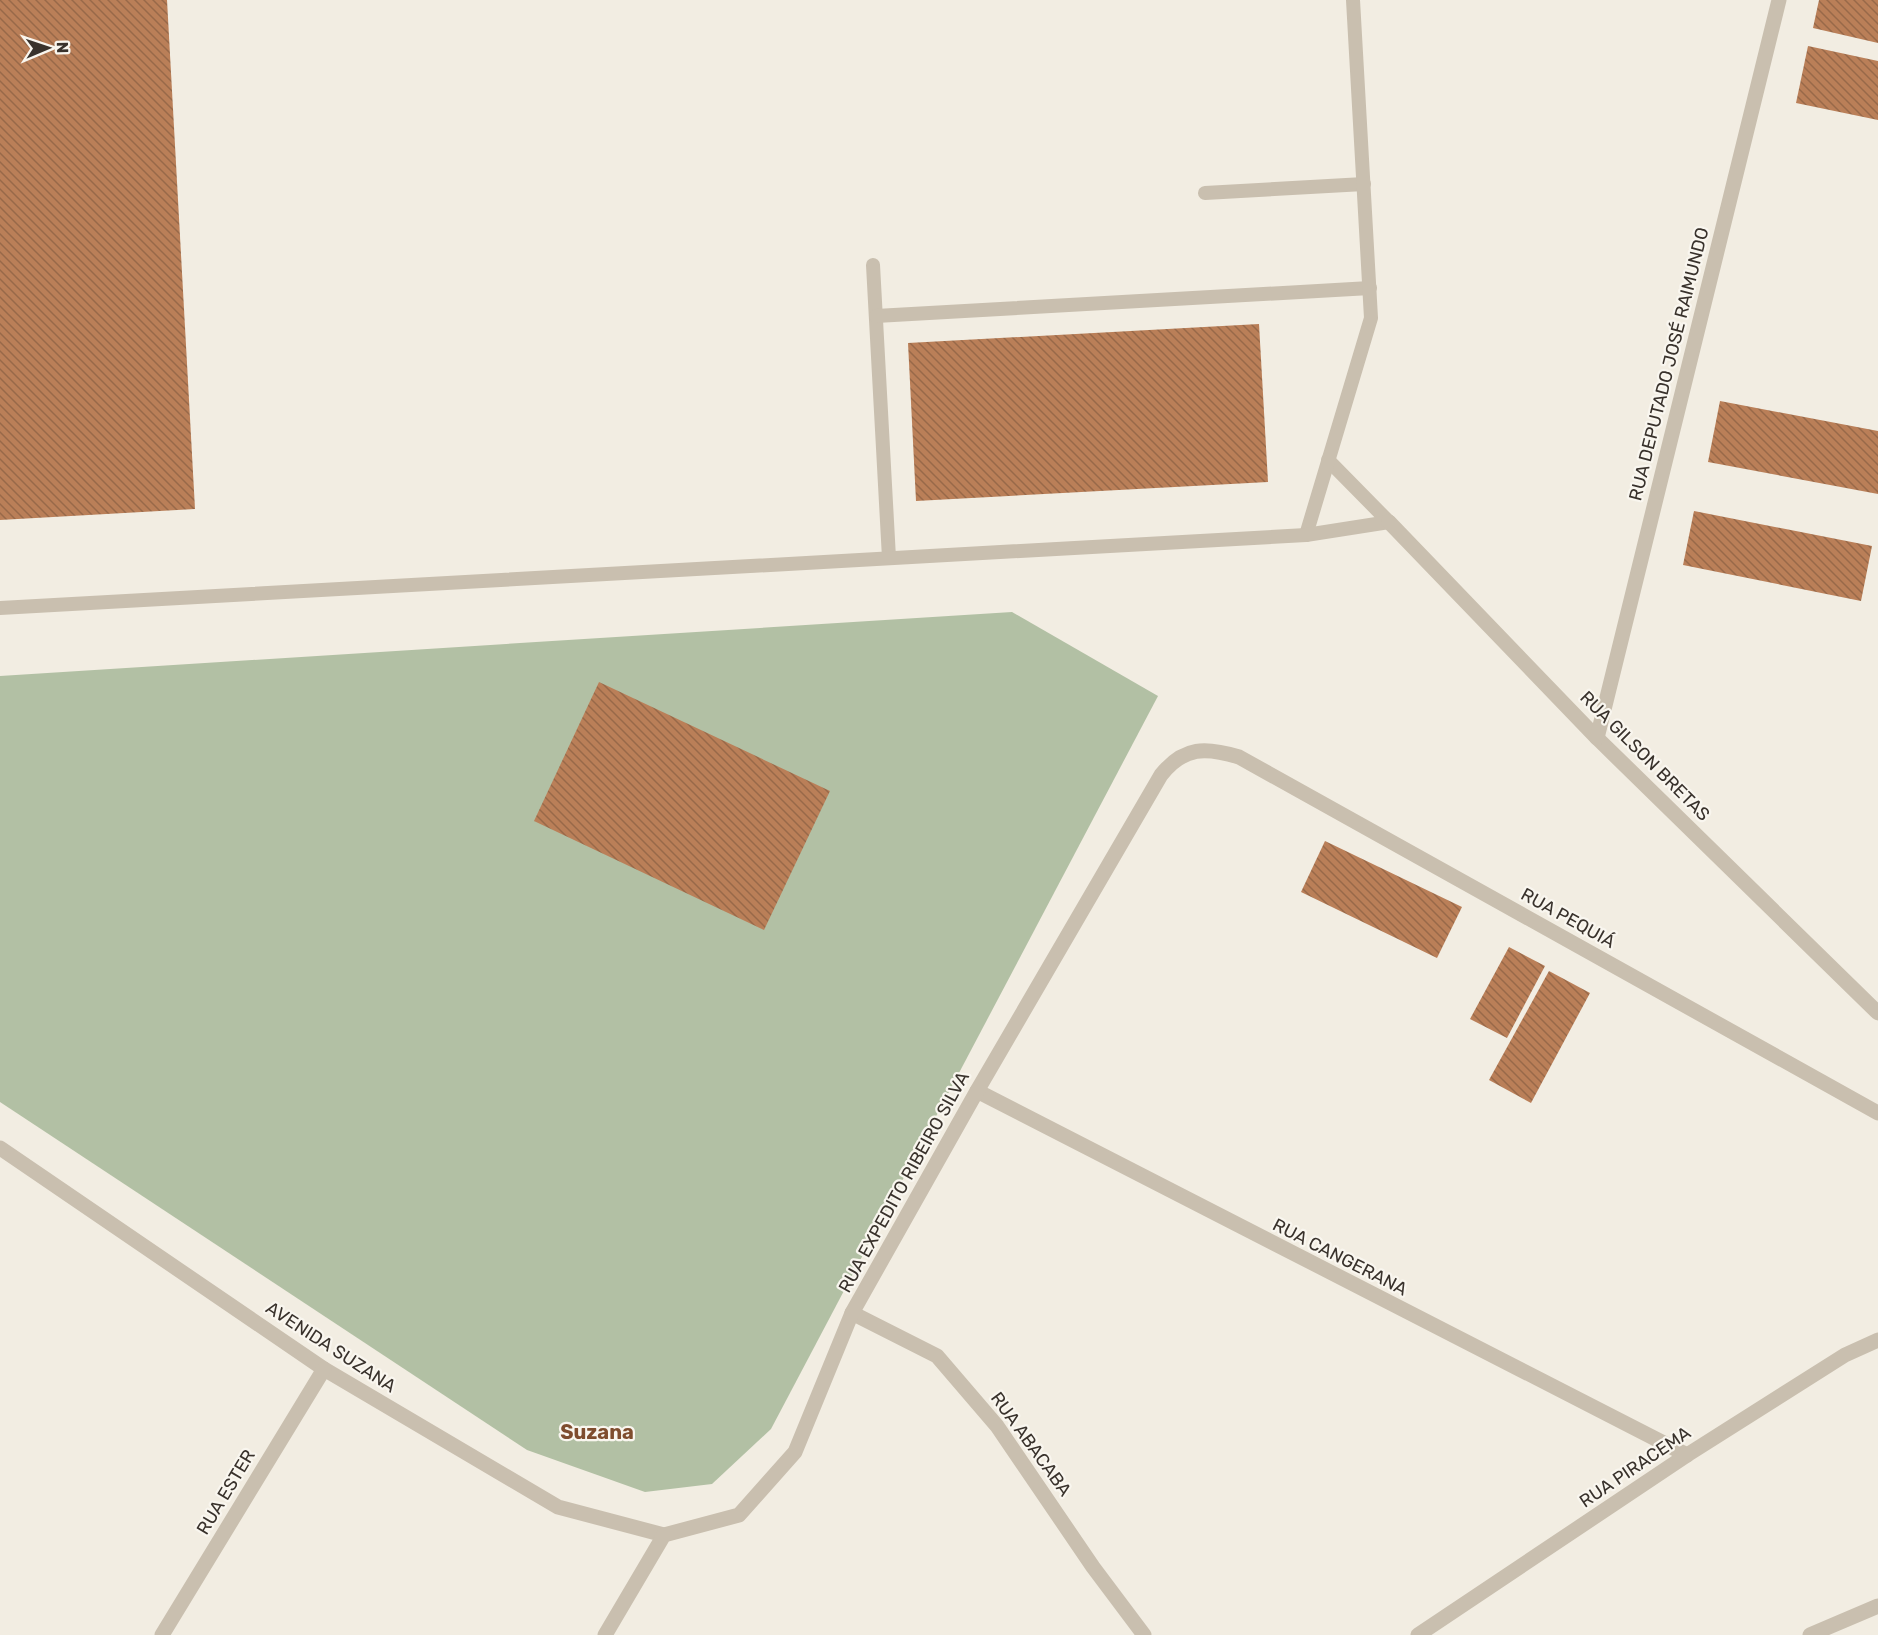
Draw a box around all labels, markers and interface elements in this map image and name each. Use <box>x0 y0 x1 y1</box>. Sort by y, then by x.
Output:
north arrow <box>18 18 78 78</box>
text: N <box>53 41 72 54</box>
street label: RUA DEPUTADO JOSÉ RAIMUNDO <box>1624 225 1714 503</box>
street label: RUA GILSON BRETAS <box>1575 686 1715 826</box>
street label: RUA PEQUIÁ <box>1517 883 1619 953</box>
street label: RUA EXPEDITO RIBEIRO SILVA <box>834 1068 974 1296</box>
street label: RUA CANGERANA <box>1269 1214 1411 1300</box>
street label: AVENIDA SUZANA <box>262 1297 400 1397</box>
street label: RUA ABACABA <box>986 1388 1076 1500</box>
district label: Suzana <box>560 1420 634 1444</box>
street label: RUA PIRACEMA <box>1575 1422 1695 1512</box>
street label: RUA ESTER <box>192 1445 260 1538</box>

